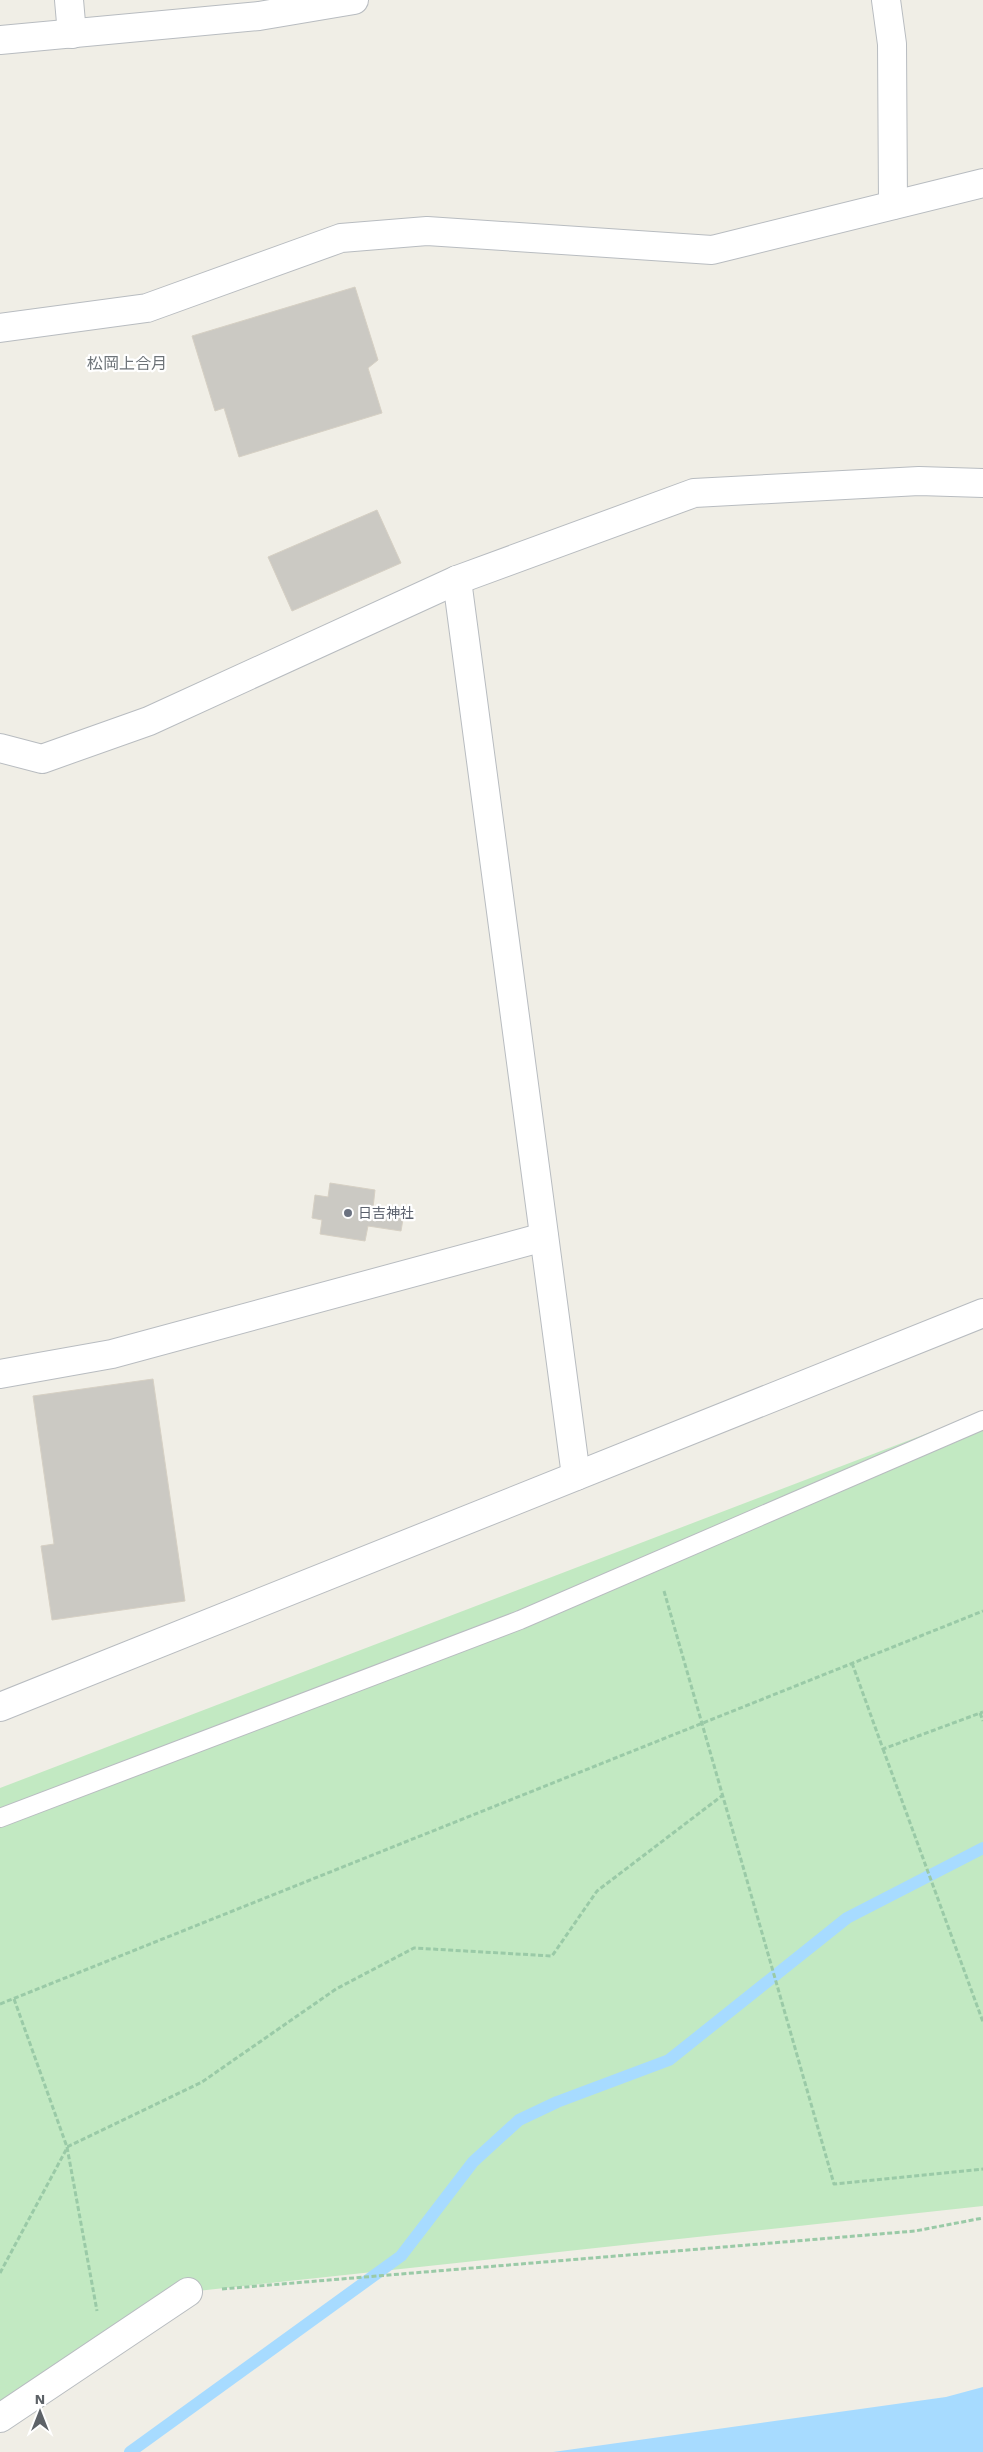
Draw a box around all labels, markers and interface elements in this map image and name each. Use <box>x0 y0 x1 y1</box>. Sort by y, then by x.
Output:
district label: 松岡上合月 <box>87 354 167 373</box>
place label: 日吉神社 <box>358 1205 414 1221</box>
marker: 日吉神社 <box>342 1207 354 1219</box>
north arrow <box>15 2387 65 2437</box>
text: N <box>35 2391 45 2407</box>

